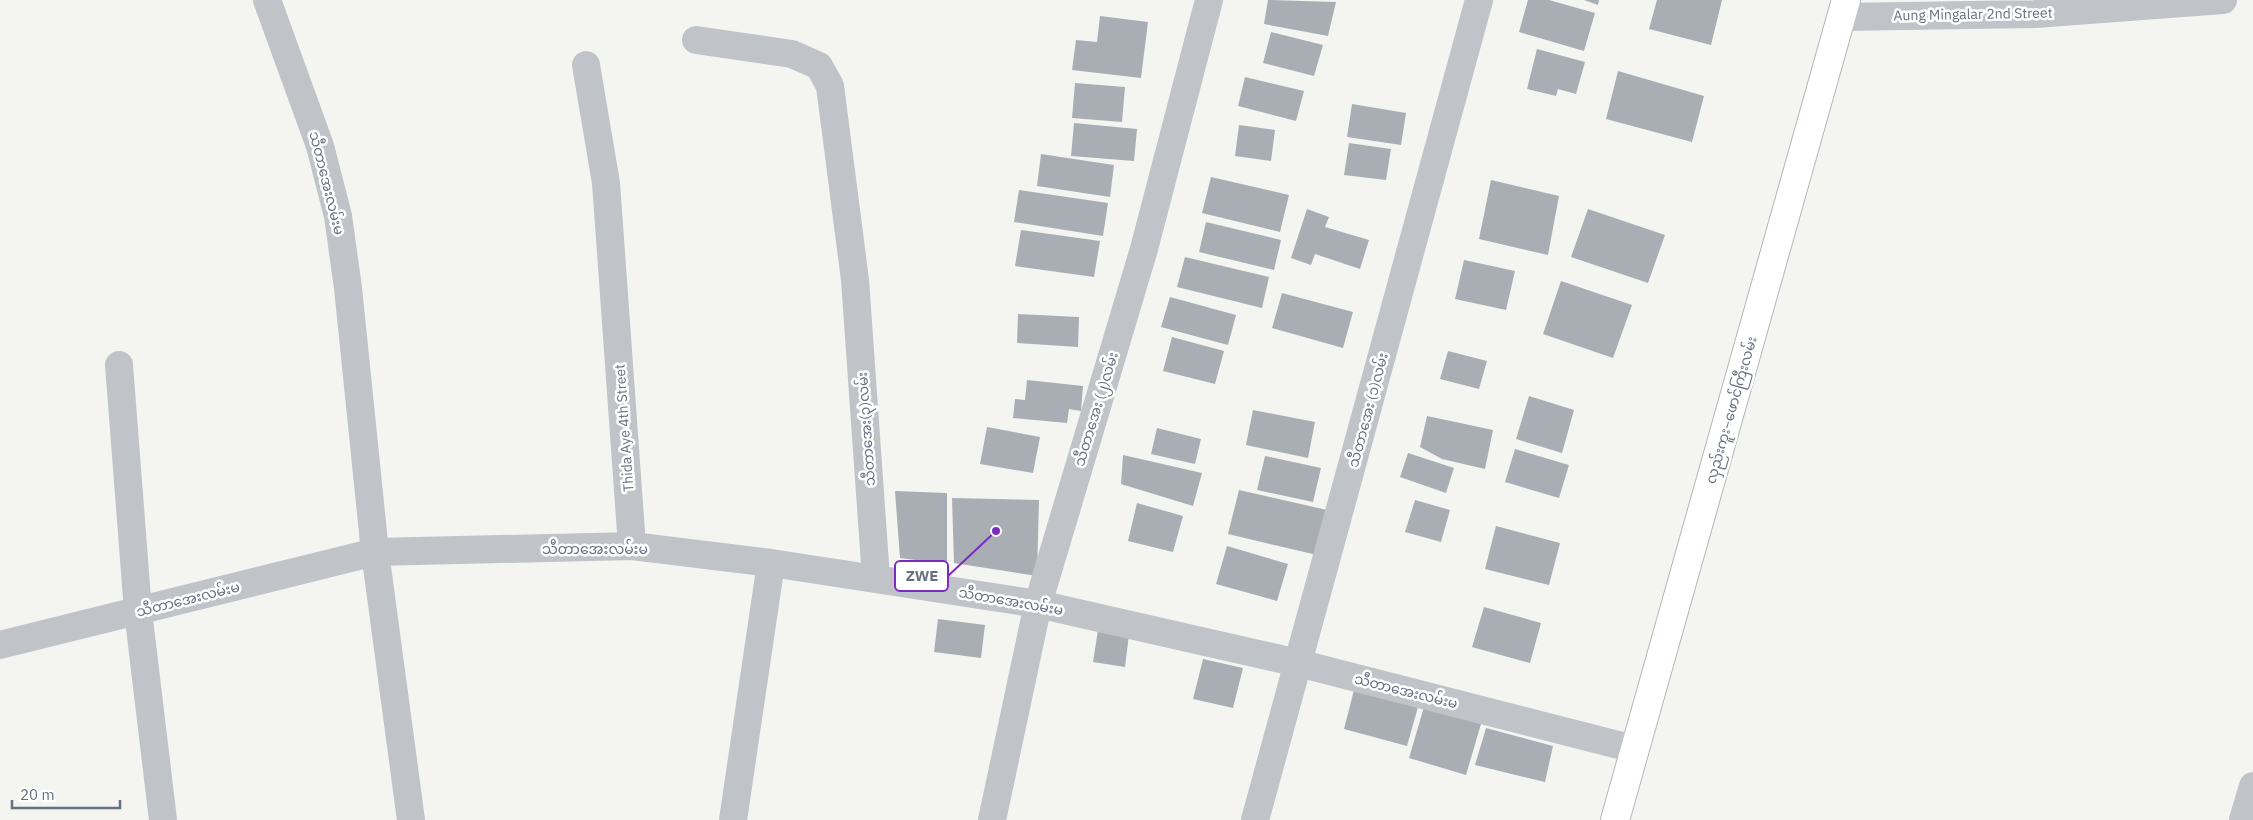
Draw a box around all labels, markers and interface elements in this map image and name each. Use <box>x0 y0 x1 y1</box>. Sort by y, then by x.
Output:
street label: Aung Mingalar 2nd Street <box>1893 4 2053 24</box>
street label: သီတာအေးလမ်းမ <box>305 129 350 237</box>
street label: လှည်းကူး−ဖောင်ကြီးလမ်း <box>1700 334 1764 487</box>
street label: သီတာအေး (၂)လမ်း <box>1069 349 1125 469</box>
street label: သီတာအေး (၁)လမ်း <box>1343 351 1392 469</box>
street label: Thida Aye 4th Street <box>611 363 637 492</box>
street label: သီတာအေး(၃)လမ်း <box>852 371 882 487</box>
street label: သီတာအေးလမ်းမ <box>542 539 648 558</box>
callout: ZWE <box>895 561 948 591</box>
text: ZWE <box>906 566 938 585</box>
street label: သီတာအေးလမ်းမ <box>134 576 242 621</box>
street label: သီတာအေးလမ်းမ <box>957 582 1065 619</box>
street label: သီတာအေးလမ်းမ <box>1352 668 1460 713</box>
scale bar <box>12 778 120 810</box>
text: 20 m <box>20 785 55 804</box>

